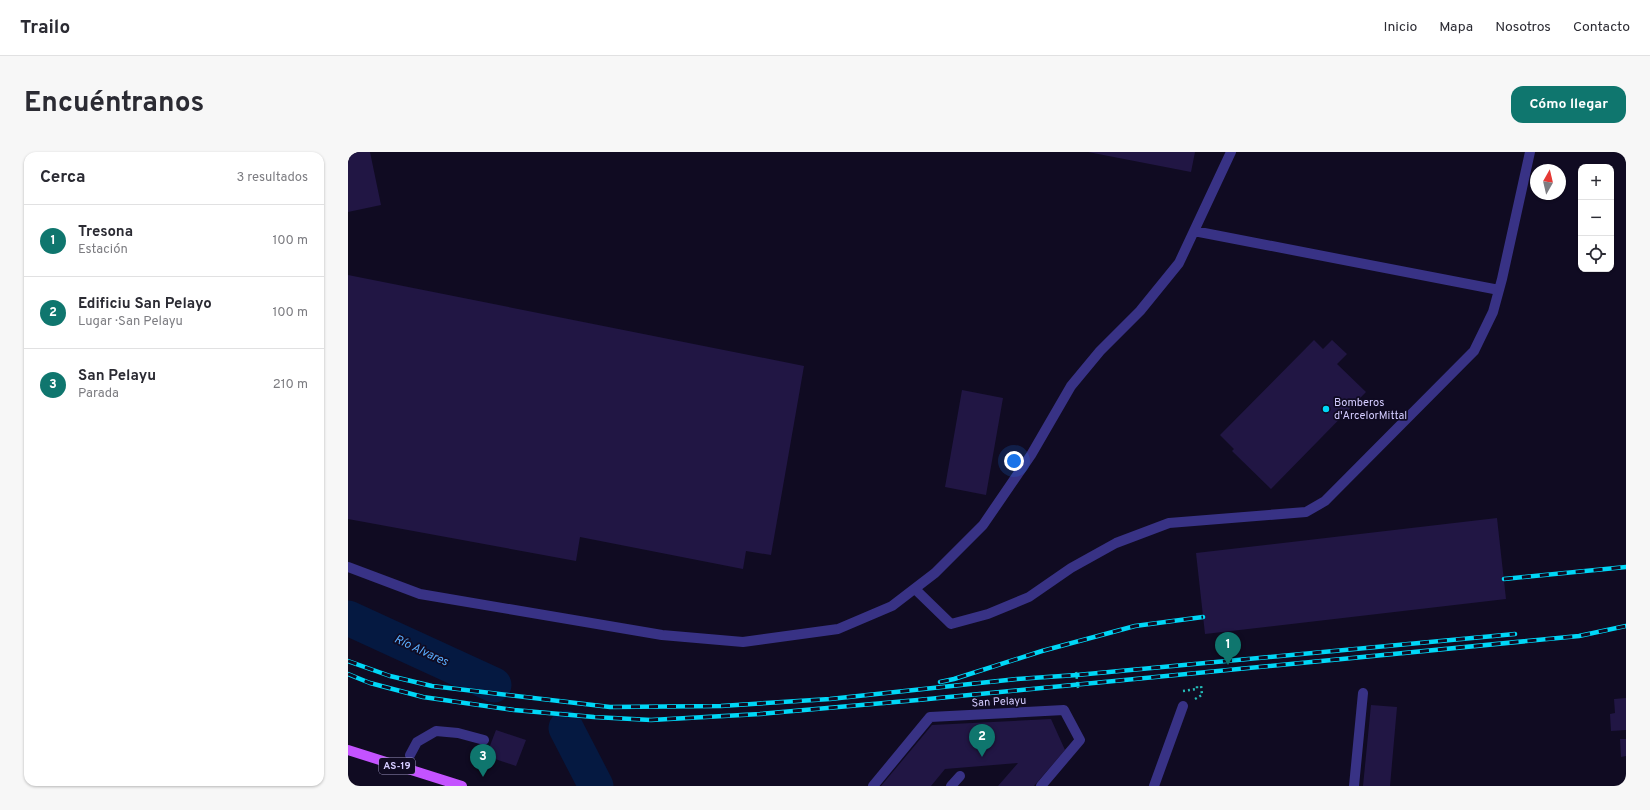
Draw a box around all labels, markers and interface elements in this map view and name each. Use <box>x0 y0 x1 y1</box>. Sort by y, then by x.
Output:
text: Trailo <box>20 16 70 40</box>
text: Inicio <box>1384 19 1417 36</box>
text: Mapa <box>1439 19 1473 36</box>
text: Nosotros <box>1495 19 1551 36</box>
text: Contacto <box>1573 19 1630 36</box>
text: Encuéntranos <box>24 86 204 122</box>
button: Cómo llegar <box>1511 86 1626 123</box>
north arrow <box>1530 164 1566 200</box>
map controls <box>1578 164 1614 272</box>
button: + <box>1578 164 1614 200</box>
text: Cerca <box>40 167 86 189</box>
text: 3 resultados <box>236 170 308 186</box>
button: − <box>1578 200 1614 236</box>
text: Tresona <box>78 223 133 242</box>
text: 1 <box>50 233 56 249</box>
text: 100 m <box>272 233 308 249</box>
button: locate <box>1578 236 1614 272</box>
text: Estación <box>78 242 128 258</box>
text: Edificiu San Pelayo <box>78 295 212 314</box>
text: 2 <box>49 305 57 321</box>
text: 100 m <box>272 305 308 321</box>
text: Lugar · San Pelayu <box>78 314 183 330</box>
text: San Pelayu <box>78 367 156 386</box>
text: 3 <box>49 377 57 393</box>
text: 210 m <box>273 377 308 393</box>
text: Parada <box>78 386 119 402</box>
place label: Bomberos d'ArcelorMittal <box>1334 396 1407 423</box>
marker: Bomberos d'ArcelorMittal <box>1321 404 1331 414</box>
your location <box>1004 451 1024 471</box>
water label: Río Alvares <box>391 632 451 671</box>
pin: 1 <box>1215 632 1241 665</box>
street label: San Pelayu <box>971 694 1027 710</box>
pin: 2 <box>969 724 995 757</box>
pin: 3 <box>470 744 496 777</box>
road number: AS-19 <box>379 758 415 774</box>

